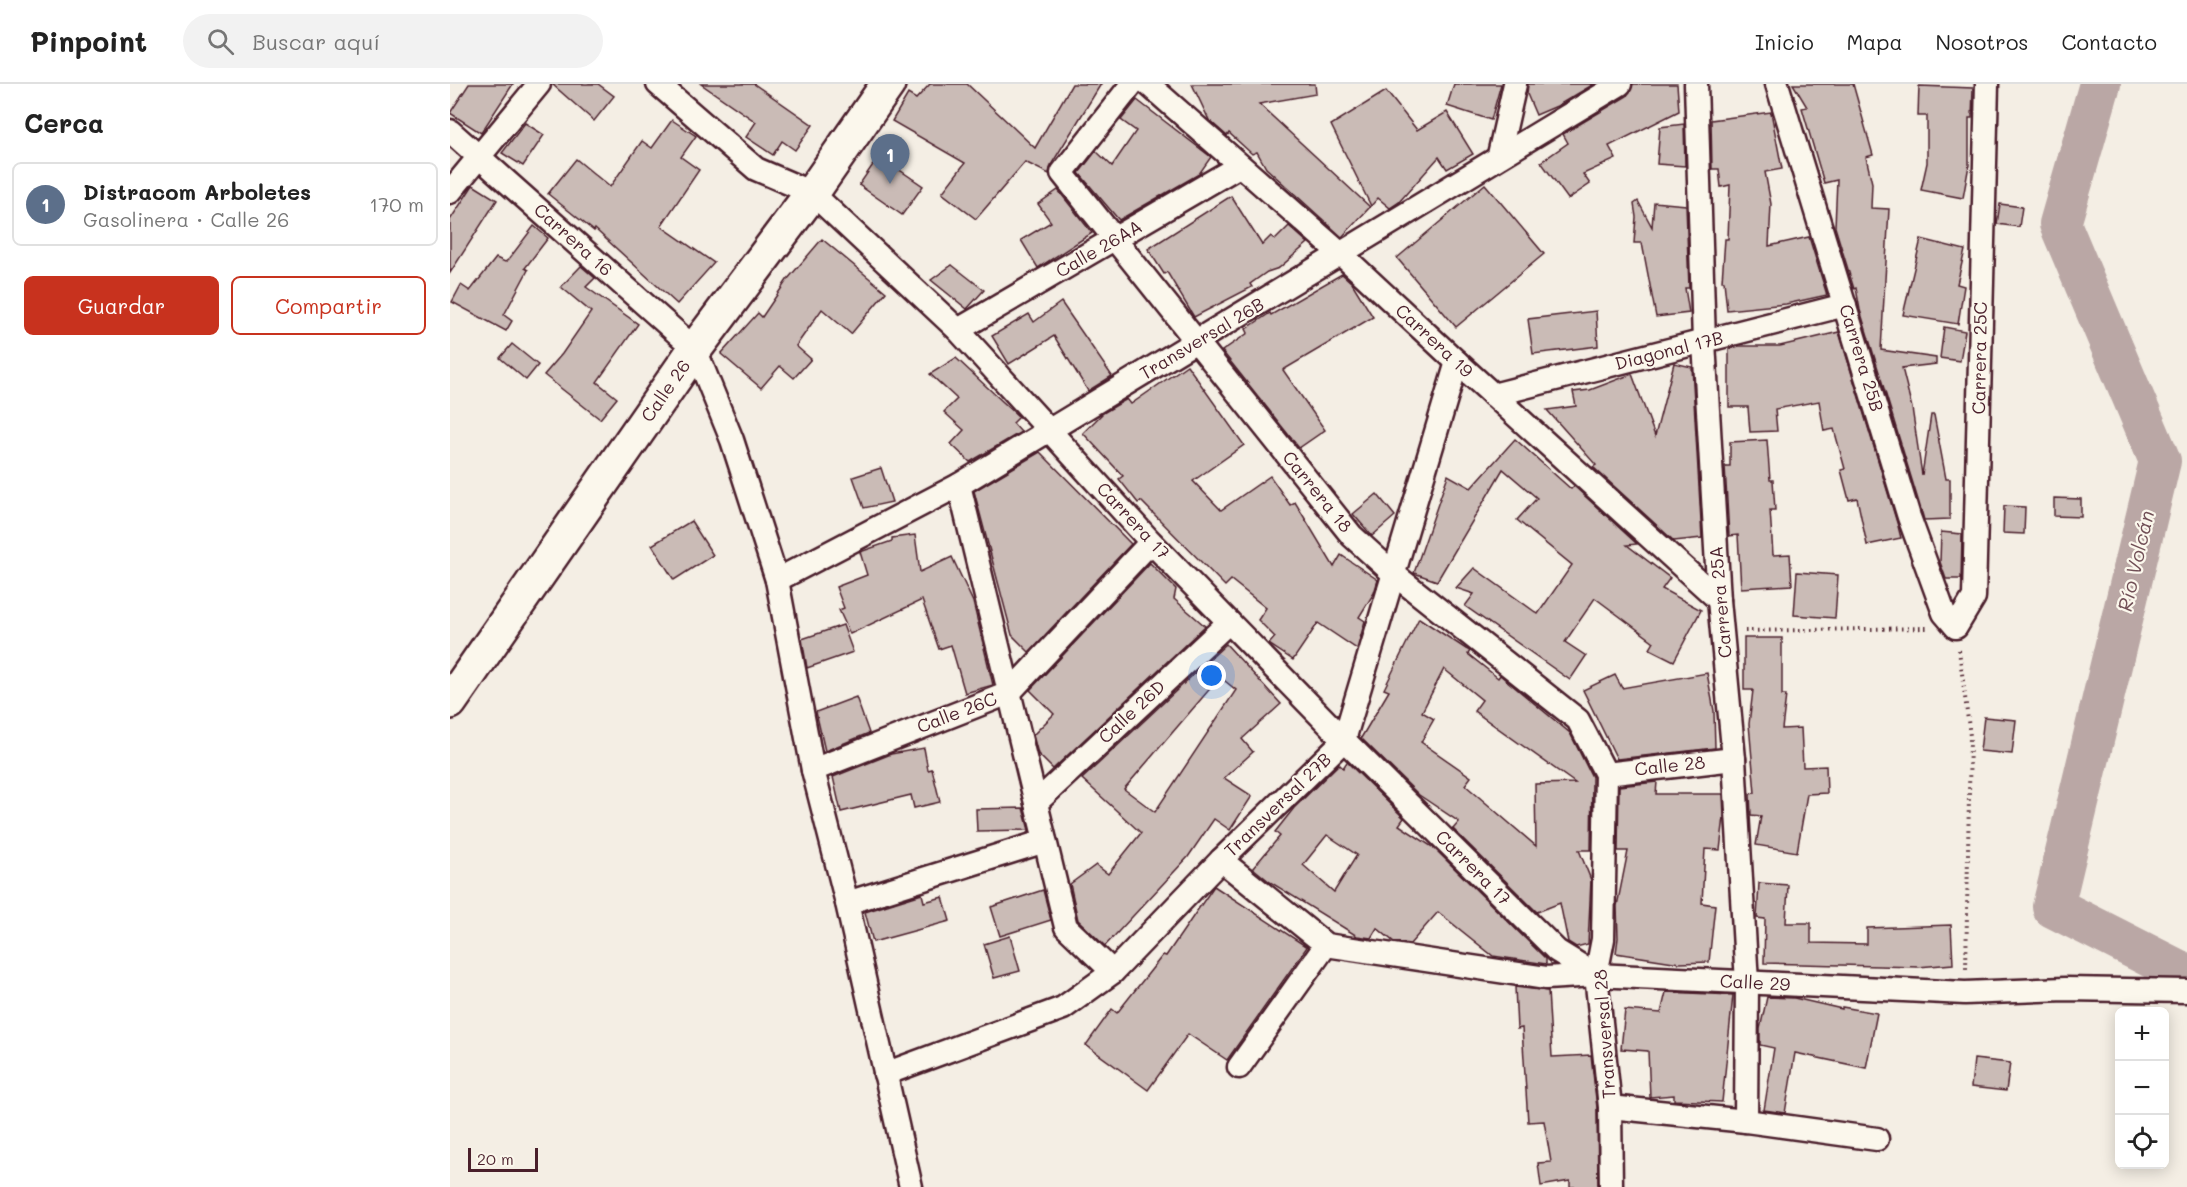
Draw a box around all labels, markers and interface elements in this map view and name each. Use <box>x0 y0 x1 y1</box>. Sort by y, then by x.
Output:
search box <box>183 14 603 68</box>
text: Pinpoint <box>30 23 147 59</box>
icon: search <box>204 25 237 58</box>
text: Buscar aquí <box>252 27 380 56</box>
text: Inicio <box>1755 28 1814 55</box>
text: Mapa <box>1847 28 1902 55</box>
text: Nosotros <box>1935 28 2029 55</box>
text: Contacto <box>2062 28 2157 55</box>
text: Cerca <box>24 106 104 140</box>
pin: 1 <box>870 135 910 184</box>
text: Distracom Arboletes <box>83 177 311 206</box>
text: 1 <box>41 191 50 217</box>
text: 170 m <box>369 191 424 217</box>
street label: Carrera 16 <box>529 197 618 281</box>
text: Gasolinera · Calle 26 <box>83 206 289 232</box>
street label: Calle 26AA <box>1051 214 1146 282</box>
button: Guardar <box>24 276 219 335</box>
button: Compartir <box>231 276 426 335</box>
street label: Transversal 26B <box>1135 292 1268 385</box>
street label: Carrera 19 <box>1391 298 1479 383</box>
street label: Carrera 25B <box>1834 301 1890 414</box>
street label: Carrera 25C <box>1966 301 1992 415</box>
street label: Diagonal 17B <box>1612 325 1725 375</box>
street label: Calle 26 <box>635 355 695 426</box>
street label: Carrera 18 <box>1278 446 1358 537</box>
street label: Carrera 17 <box>1092 477 1176 564</box>
water label: Río Volcán <box>2111 508 2159 614</box>
street label: Carrera 25A <box>1703 545 1737 659</box>
your location <box>1197 661 1226 690</box>
street label: Calle 26D <box>1093 674 1170 748</box>
street label: Calle 26C <box>913 686 1000 738</box>
street label: Transversal 27B <box>1219 747 1336 862</box>
street label: Calle 28 <box>1633 749 1707 781</box>
street label: Carrera 17 <box>1431 824 1517 910</box>
street label: Transversal 28 <box>1587 968 1621 1100</box>
street label: Calle 29 <box>1719 968 1791 996</box>
map controls <box>2115 1007 2169 1169</box>
button: + <box>2115 1007 2169 1061</box>
button: − <box>2115 1061 2169 1115</box>
button: locate <box>2115 1115 2169 1169</box>
scale bar <box>468 1145 538 1172</box>
text: 20 m <box>477 1148 514 1169</box>

